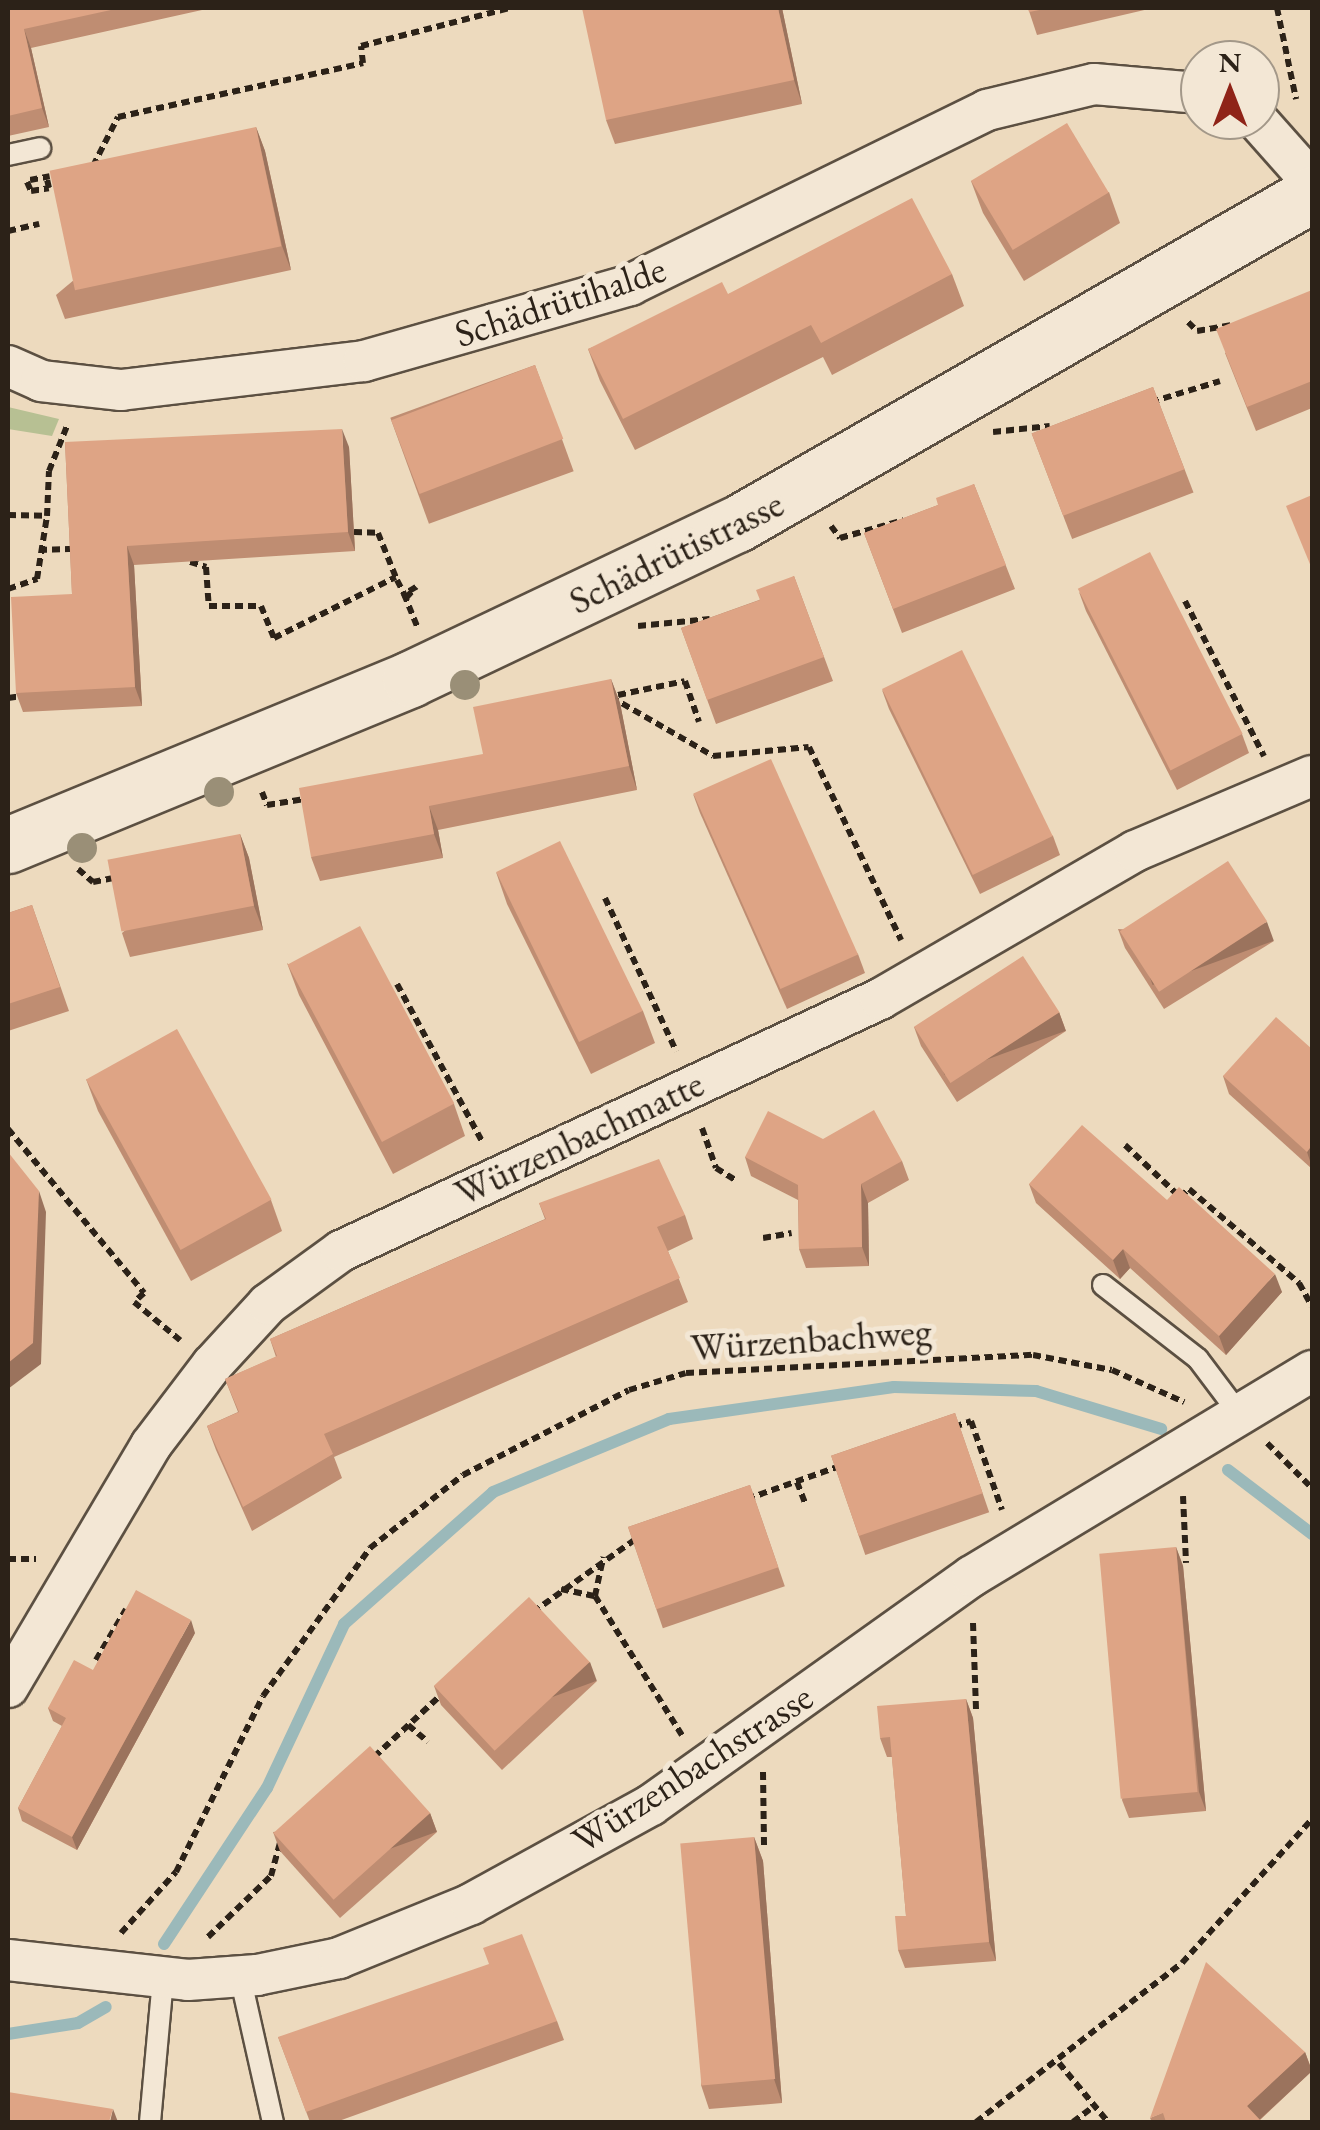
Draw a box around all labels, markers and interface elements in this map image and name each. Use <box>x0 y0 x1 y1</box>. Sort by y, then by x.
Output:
north arrow <box>1180 40 1280 140</box>
text: N <box>1219 44 1241 80</box>
street label: Schädrütihalde <box>449 245 671 357</box>
street label: Schädrütistrasse <box>562 481 790 623</box>
street label: Würzenbachmatte <box>447 1060 711 1216</box>
street label: Würzenbachweg <box>689 1308 933 1370</box>
street label: Würzenbachstrasse <box>563 1673 821 1863</box>

